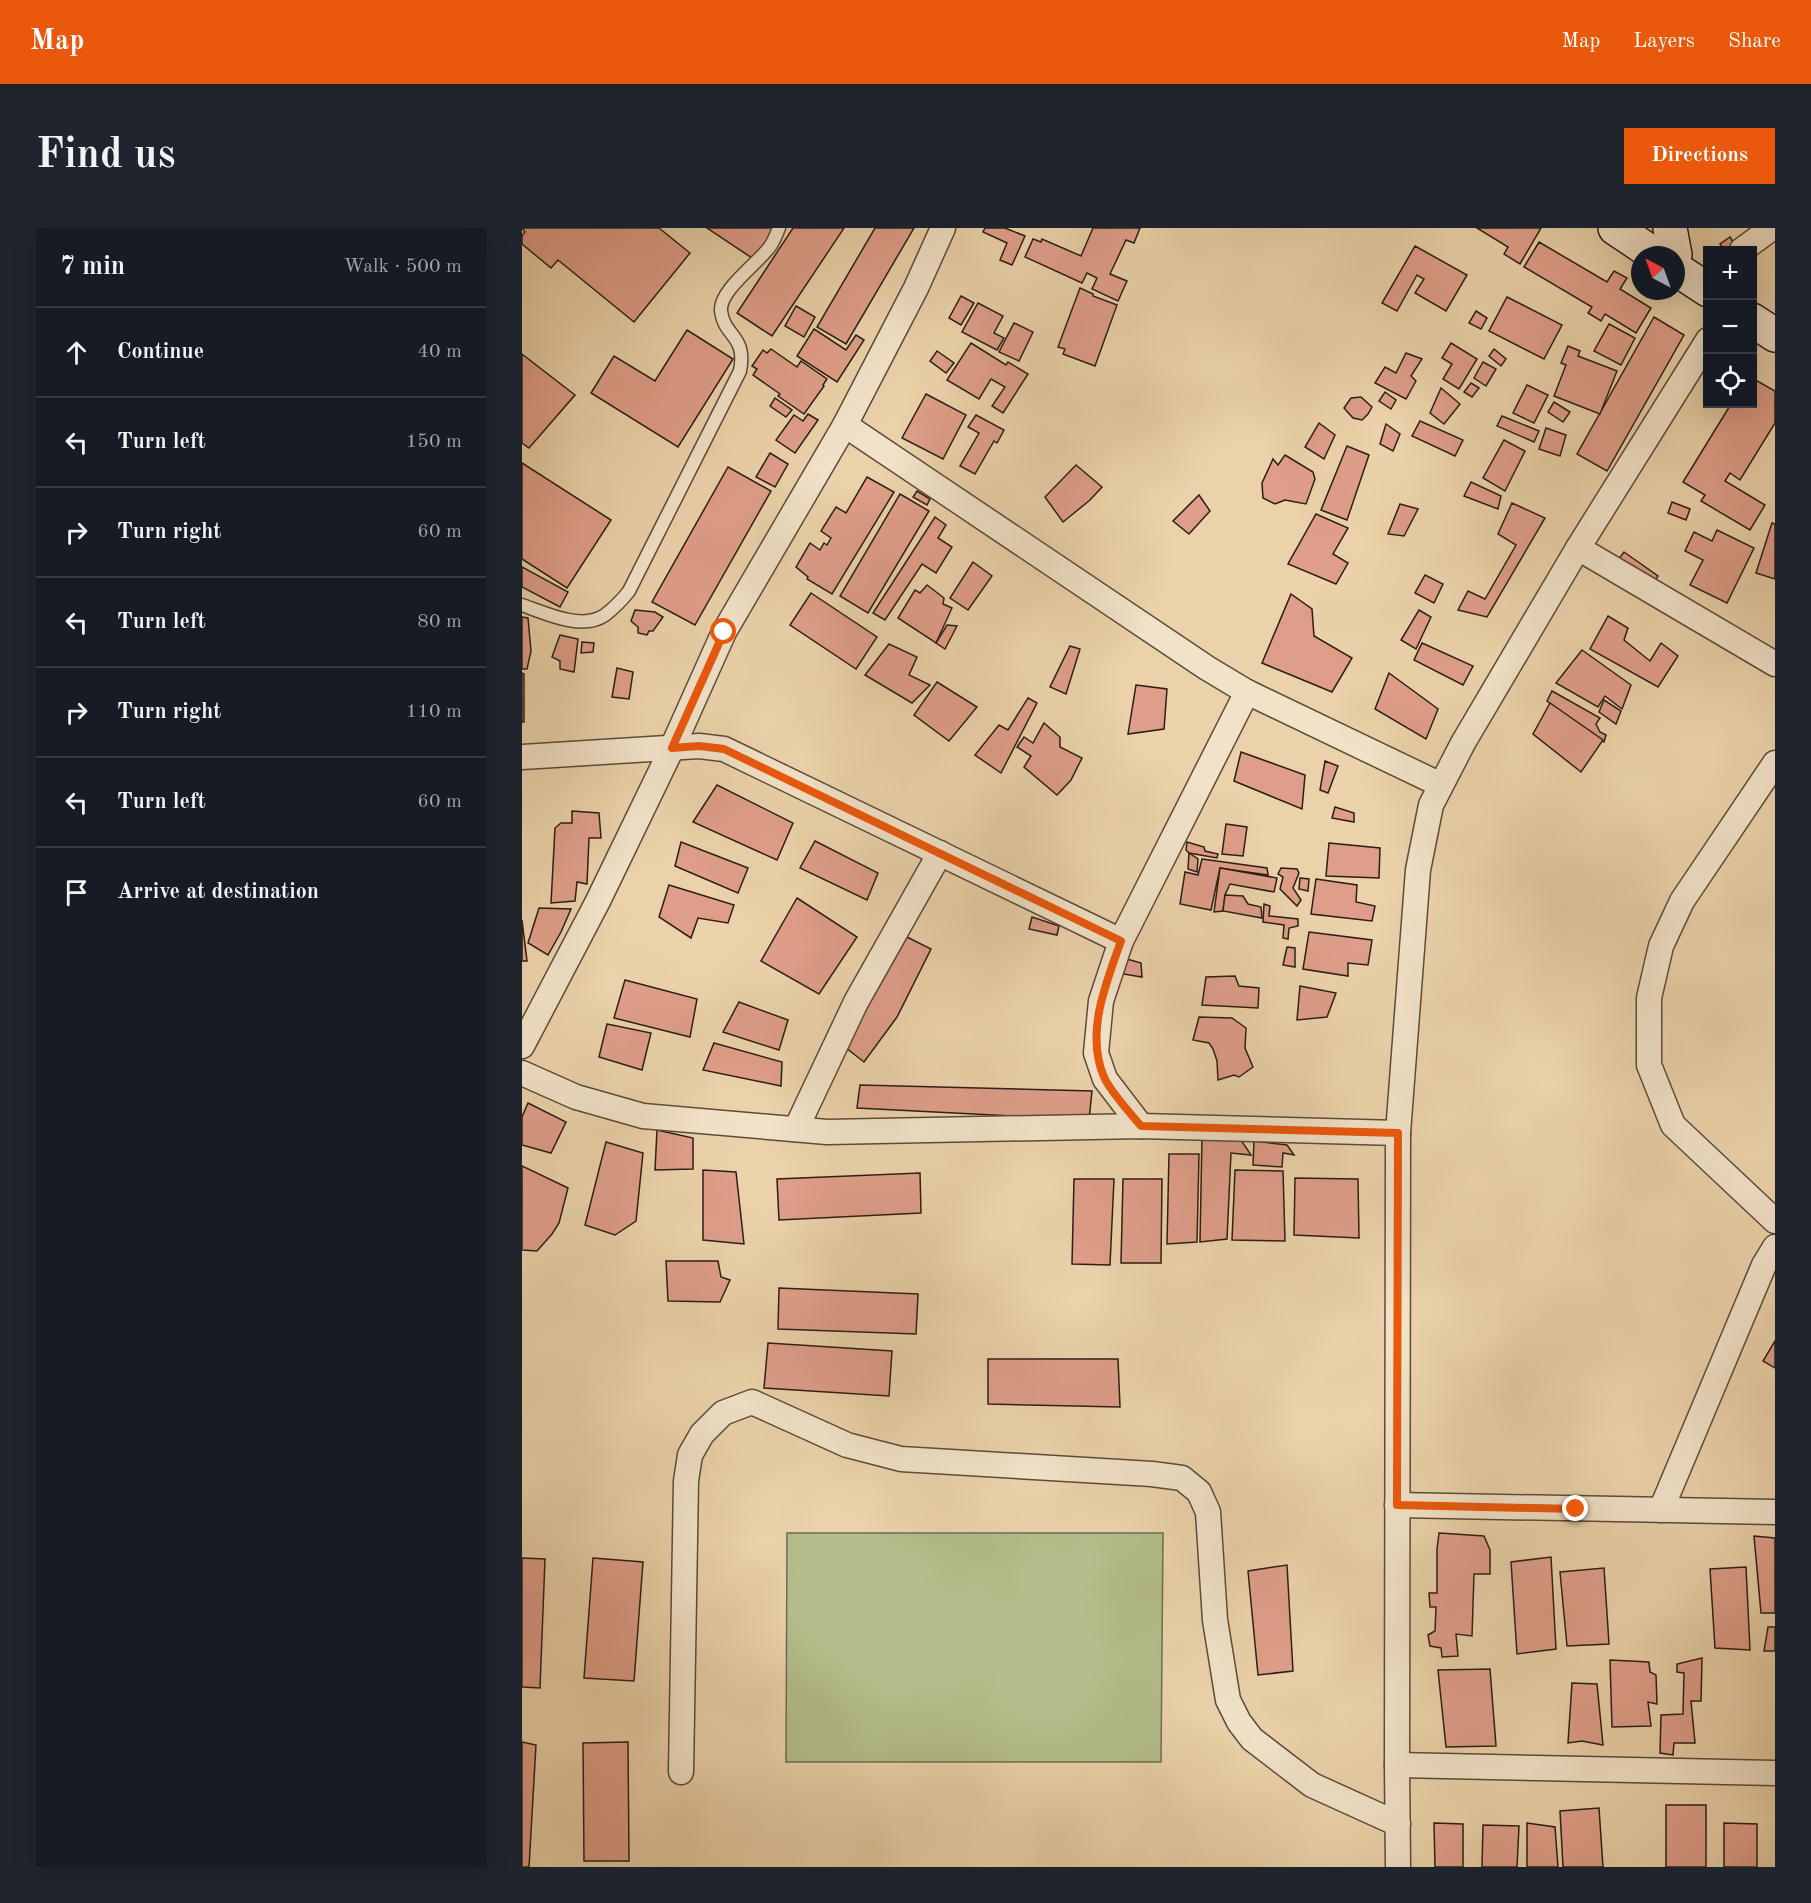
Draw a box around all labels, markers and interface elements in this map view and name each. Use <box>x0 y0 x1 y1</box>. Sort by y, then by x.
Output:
text: Map <box>30 28 84 56</box>
text: Map <box>1561 31 1600 52</box>
text: Layers <box>1633 31 1695 52</box>
text: Share <box>1728 31 1781 52</box>
button: Directions <box>1624 128 1775 184</box>
text: Find us <box>36 135 175 177</box>
north arrow <box>1631 246 1685 300</box>
map controls <box>1703 246 1757 408</box>
button: + <box>1703 246 1757 300</box>
text: 7 min <box>60 254 125 280</box>
text: Walk · 500 m <box>343 257 462 277</box>
button: − <box>1703 300 1757 354</box>
icon: ahead <box>60 336 93 369</box>
text: Continue <box>117 341 204 363</box>
text: 40 m <box>417 342 462 362</box>
button: locate <box>1703 354 1757 408</box>
icon: left <box>60 426 93 459</box>
text: Turn left <box>117 431 206 453</box>
text: 150 m <box>406 432 462 452</box>
icon: right <box>60 516 93 549</box>
text: Turn right <box>117 521 221 543</box>
text: 60 m <box>417 522 462 542</box>
icon: left <box>60 606 93 639</box>
text: Turn left <box>117 611 206 633</box>
text: 80 m <box>417 612 462 632</box>
route start <box>710 618 736 644</box>
icon: right <box>60 696 93 729</box>
text: Turn right <box>117 701 221 723</box>
text: 110 m <box>406 702 462 722</box>
icon: left <box>60 786 93 819</box>
text: Turn left <box>117 791 206 813</box>
text: 60 m <box>417 792 462 812</box>
icon: arrive <box>60 876 93 909</box>
text: Arrive at destination <box>117 881 319 903</box>
route end <box>1562 1495 1588 1521</box>

